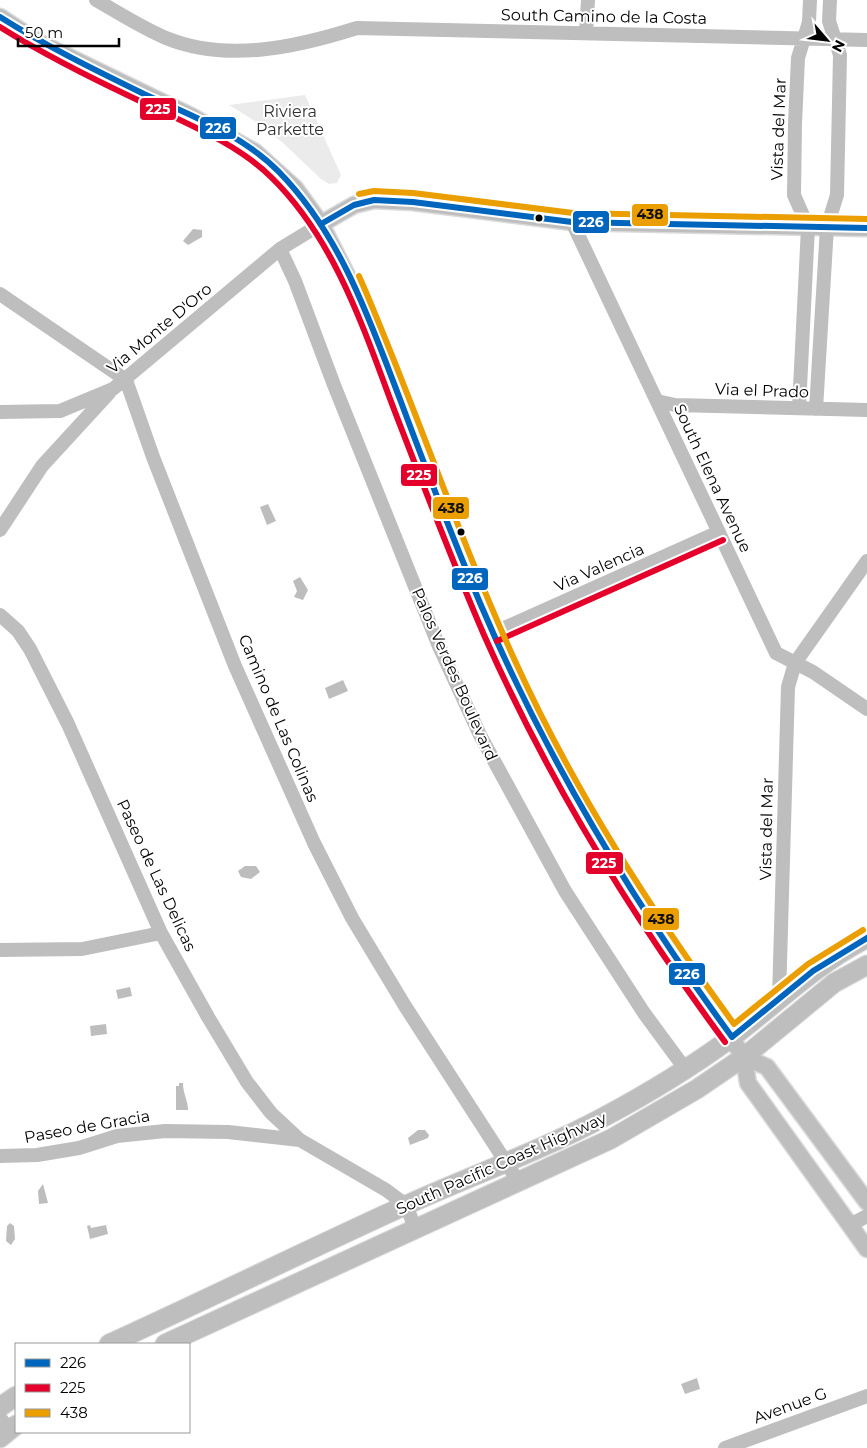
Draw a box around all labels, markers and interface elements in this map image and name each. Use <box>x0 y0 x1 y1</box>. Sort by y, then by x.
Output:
street label: South Camino de la Costa <box>501 5 707 28</box>
scale bar <box>18 15 119 47</box>
north arrow <box>802 15 852 65</box>
text: 50 m <box>25 23 63 42</box>
text: N <box>828 37 849 55</box>
street label: Vista del Mar <box>767 77 790 181</box>
line badge: 225 <box>139 97 177 121</box>
text: 225 <box>146 100 170 118</box>
park label: Riviera Parkette <box>256 102 324 139</box>
line badge: 226 <box>199 116 237 140</box>
text: 226 <box>205 119 231 137</box>
line badge: 438 <box>631 203 669 227</box>
text: 438 <box>636 205 664 223</box>
line badge: 226 <box>572 210 610 234</box>
unlabelled marker <box>534 213 544 223</box>
text: 226 <box>578 213 604 231</box>
street label: Via Monte D'Oro <box>103 279 215 378</box>
street label: Via el Prado <box>715 379 809 402</box>
street label: South Elena Avenue <box>670 401 755 555</box>
line badge: 225 <box>400 463 438 487</box>
text: 225 <box>407 466 431 484</box>
line badge: 438 <box>432 496 470 520</box>
text: 438 <box>437 499 465 517</box>
unlabelled marker <box>456 527 466 537</box>
street label: Via Valencia <box>552 539 647 596</box>
line badge: 226 <box>451 567 489 591</box>
text: 226 <box>457 569 483 587</box>
street label: Palos Verdes Boulevard <box>408 585 501 764</box>
street label: Camino de Las Colinas <box>235 632 323 805</box>
street label: Vista del Mar <box>756 777 777 881</box>
street label: Paseo de Las Delicas <box>113 796 200 954</box>
line badge: 225 <box>585 851 624 875</box>
text: 225 <box>592 854 616 872</box>
line badge: 438 <box>642 907 680 931</box>
text: 438 <box>647 910 675 928</box>
line badge: 226 <box>668 962 706 986</box>
text: 226 <box>674 965 700 983</box>
street label: Paseo de Gracia <box>23 1106 151 1147</box>
street label: South Pacific Coast Highway <box>393 1108 610 1219</box>
legend <box>15 1343 190 1433</box>
text: 226 <box>60 1353 86 1372</box>
text: 225 <box>60 1378 86 1397</box>
street label: Avenue G <box>751 1383 830 1428</box>
text: 438 <box>60 1403 88 1422</box>

